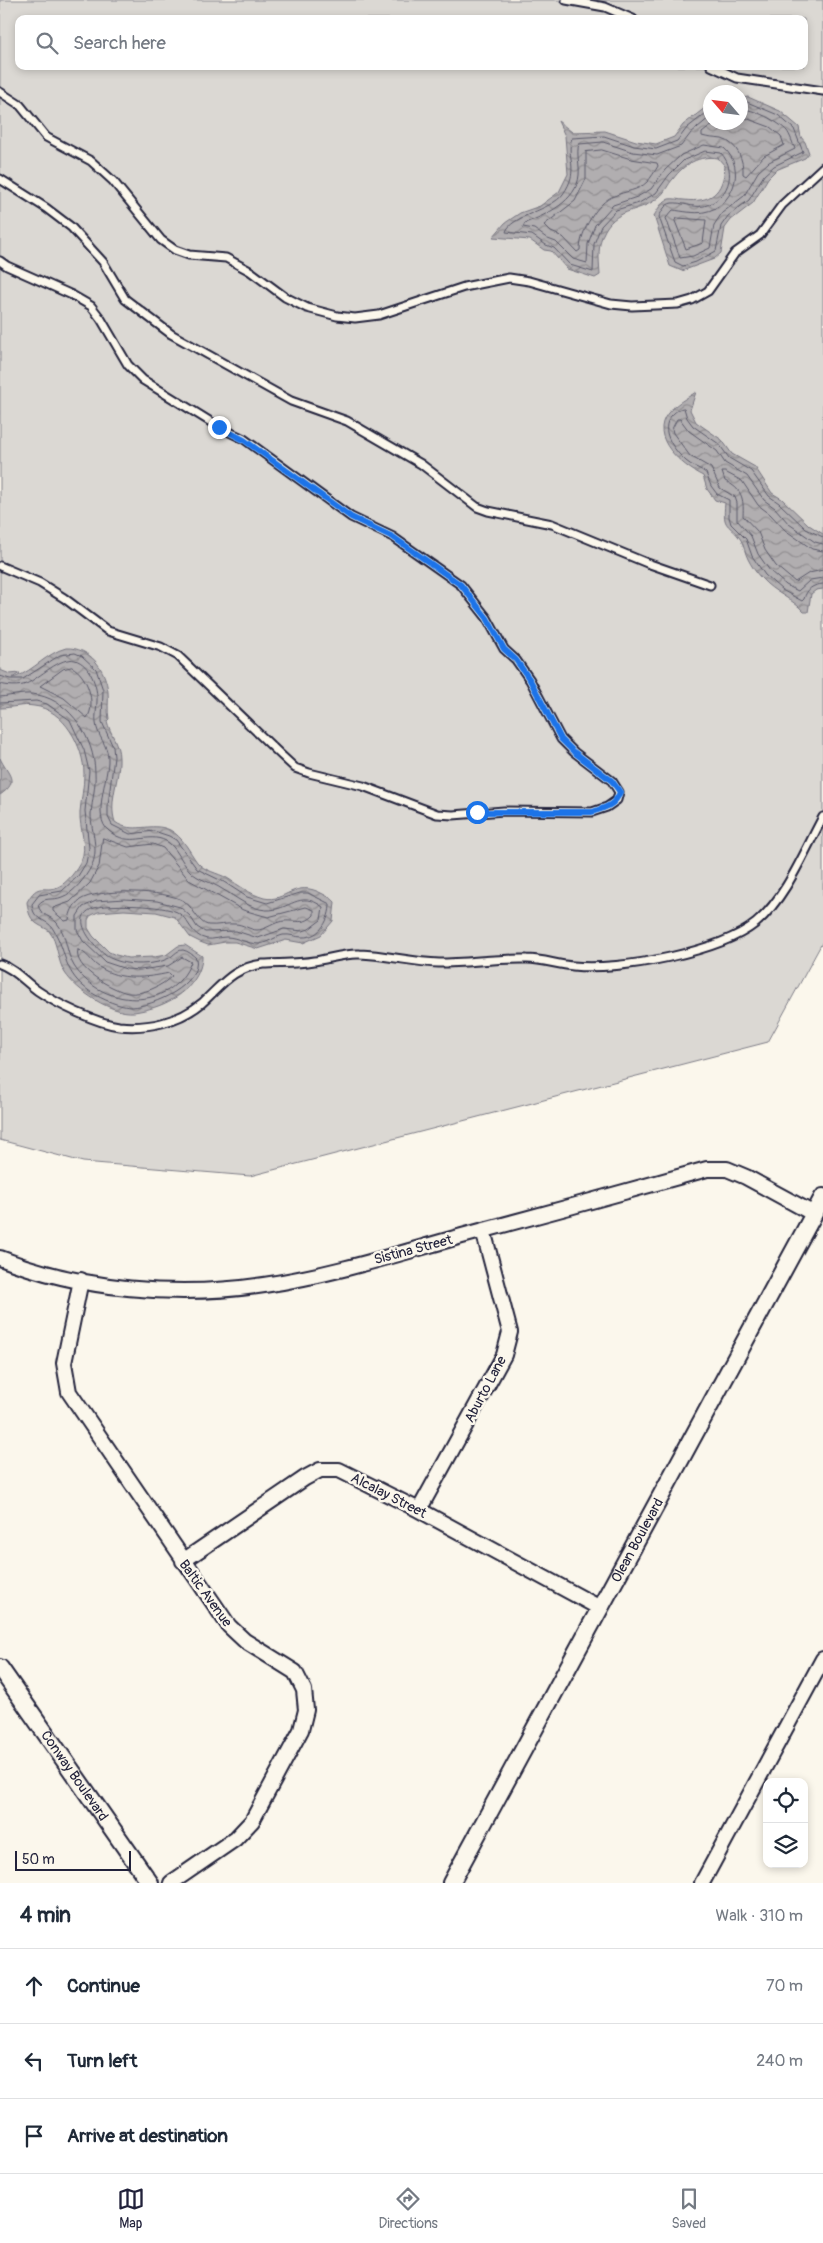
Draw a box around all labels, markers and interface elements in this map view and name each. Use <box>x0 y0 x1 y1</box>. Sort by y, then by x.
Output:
search box <box>15 15 808 70</box>
icon: search <box>33 29 61 57</box>
text: Search here <box>73 31 166 55</box>
north arrow <box>703 85 748 130</box>
route end <box>208 416 231 439</box>
route start <box>466 801 489 824</box>
street label: Sistina Street <box>372 1231 454 1268</box>
street label: Aburto Lane <box>461 1353 510 1425</box>
street label: Alcalay Street <box>348 1469 430 1522</box>
street label: Olean Boulevard <box>608 1495 667 1586</box>
street label: Baltic Avenue <box>175 1556 236 1630</box>
street label: Conway Boulevard <box>37 1727 112 1824</box>
map controls <box>763 1778 808 1868</box>
button: locate <box>763 1778 808 1823</box>
button: layers <box>763 1823 808 1868</box>
scale bar <box>15 1848 131 1871</box>
text: 50 m <box>22 1851 55 1868</box>
text: 4 min <box>20 1902 71 1929</box>
text: Walk · 310 m <box>716 1906 803 1926</box>
icon: ahead <box>20 1972 48 2000</box>
text: Continue <box>67 1974 140 1998</box>
text: 70 m <box>766 1976 803 1996</box>
icon: left <box>20 2047 48 2075</box>
text: Turn left <box>67 2049 137 2073</box>
text: 240 m <box>756 2051 803 2071</box>
icon: arrive <box>20 2122 48 2150</box>
text: Arrive at destination <box>67 2124 228 2148</box>
tab: Map <box>117 2185 145 2232</box>
tab: Directions <box>378 2185 438 2232</box>
tab: Saved <box>671 2185 706 2232</box>

